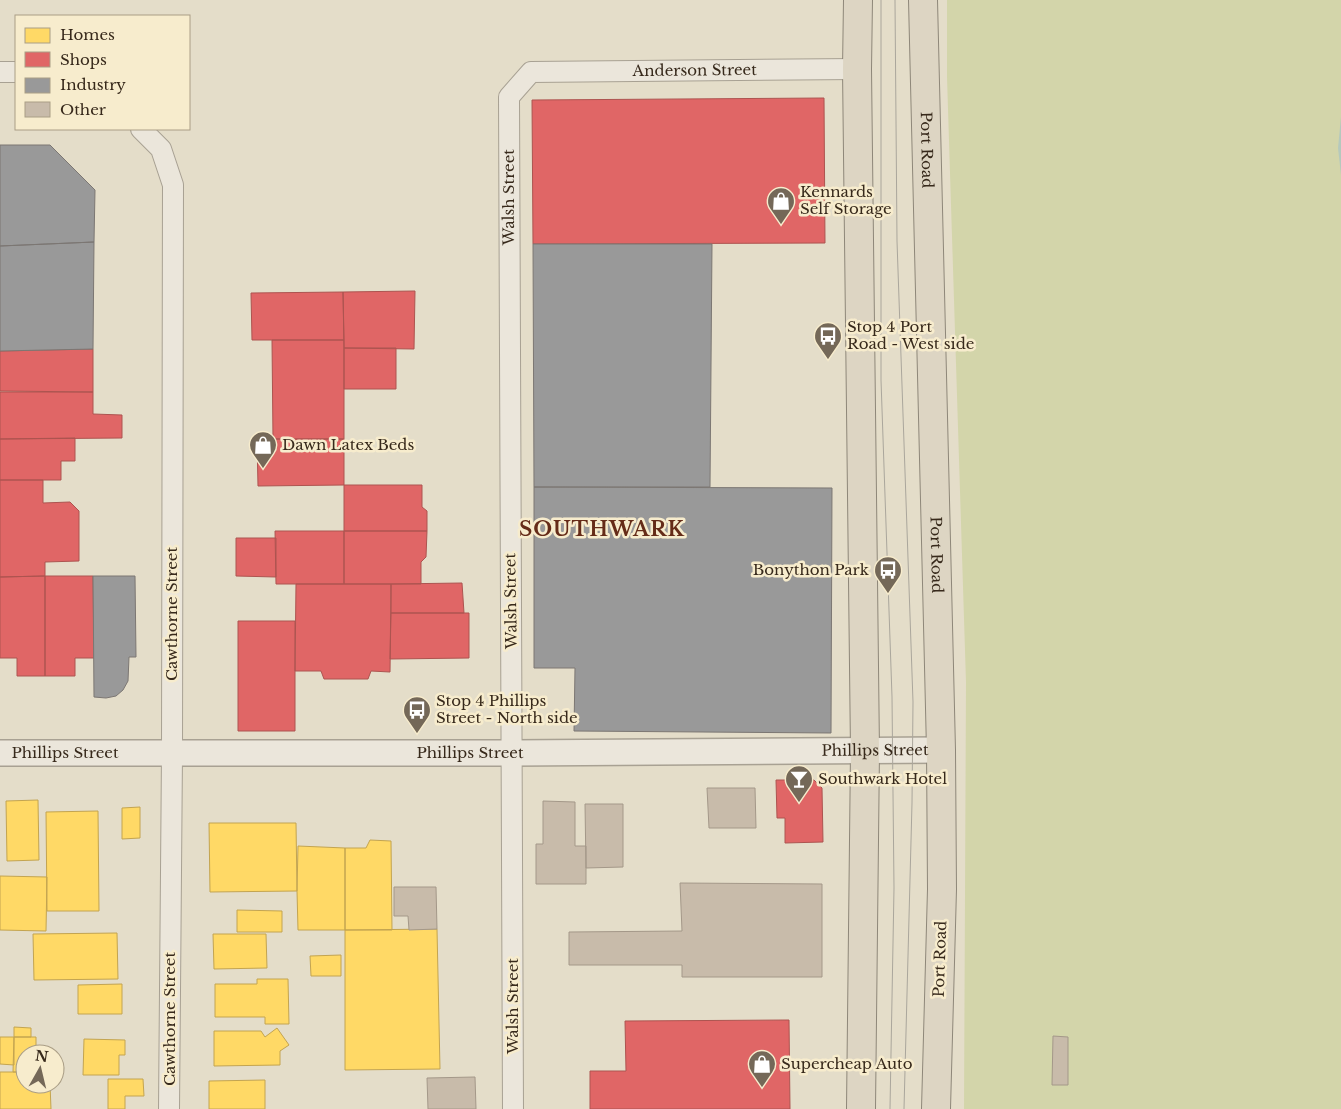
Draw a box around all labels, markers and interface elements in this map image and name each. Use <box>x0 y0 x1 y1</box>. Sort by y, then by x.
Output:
legend <box>15 15 190 130</box>
text: Homes <box>60 25 115 44</box>
text: Shops <box>60 50 107 69</box>
street label: Anderson Street <box>631 60 757 80</box>
text: Industry <box>60 75 126 94</box>
text: Other <box>60 100 107 119</box>
street label: Port Road <box>917 111 938 189</box>
street label: Walsh Street <box>499 149 518 246</box>
place label: Kennards Self Storage <box>800 182 892 218</box>
shop icon: Kennards Self Storage <box>766 186 796 225</box>
place label: Stop 4 Port Road - West side <box>847 317 974 353</box>
bus stop icon: Stop 4 Port Road - West side <box>813 321 843 360</box>
shop icon: Dawn Latex Beds <box>248 430 278 469</box>
place label: Dawn Latex Beds <box>282 435 414 454</box>
street label: Port Road <box>926 516 947 593</box>
district label: SOUTHWARK <box>519 517 685 541</box>
street label: Cawthorne Street <box>162 547 181 681</box>
street label: Walsh Street <box>500 552 521 650</box>
bus stop icon: Bonython Park <box>873 555 903 594</box>
place label: Bonython Park <box>753 560 870 579</box>
place label: Stop 4 Phillips Street - North side <box>436 691 578 727</box>
bus stop icon: Stop 4 Phillips Street - North side <box>402 695 432 734</box>
street label: Phillips Street <box>821 740 929 760</box>
street label: Phillips Street <box>11 743 119 762</box>
street label: Phillips Street <box>416 743 524 762</box>
bar icon: Southwark Hotel <box>784 764 814 803</box>
place label: Southwark Hotel <box>818 769 947 788</box>
street label: Port Road <box>929 920 950 998</box>
street label: Cawthorne Street <box>160 952 179 1086</box>
street label: Walsh Street <box>503 958 522 1055</box>
north arrow <box>15 1044 65 1094</box>
text: N <box>34 1046 50 1066</box>
shop icon: Supercheap Auto <box>747 1049 777 1088</box>
place label: Supercheap Auto <box>781 1054 913 1073</box>

